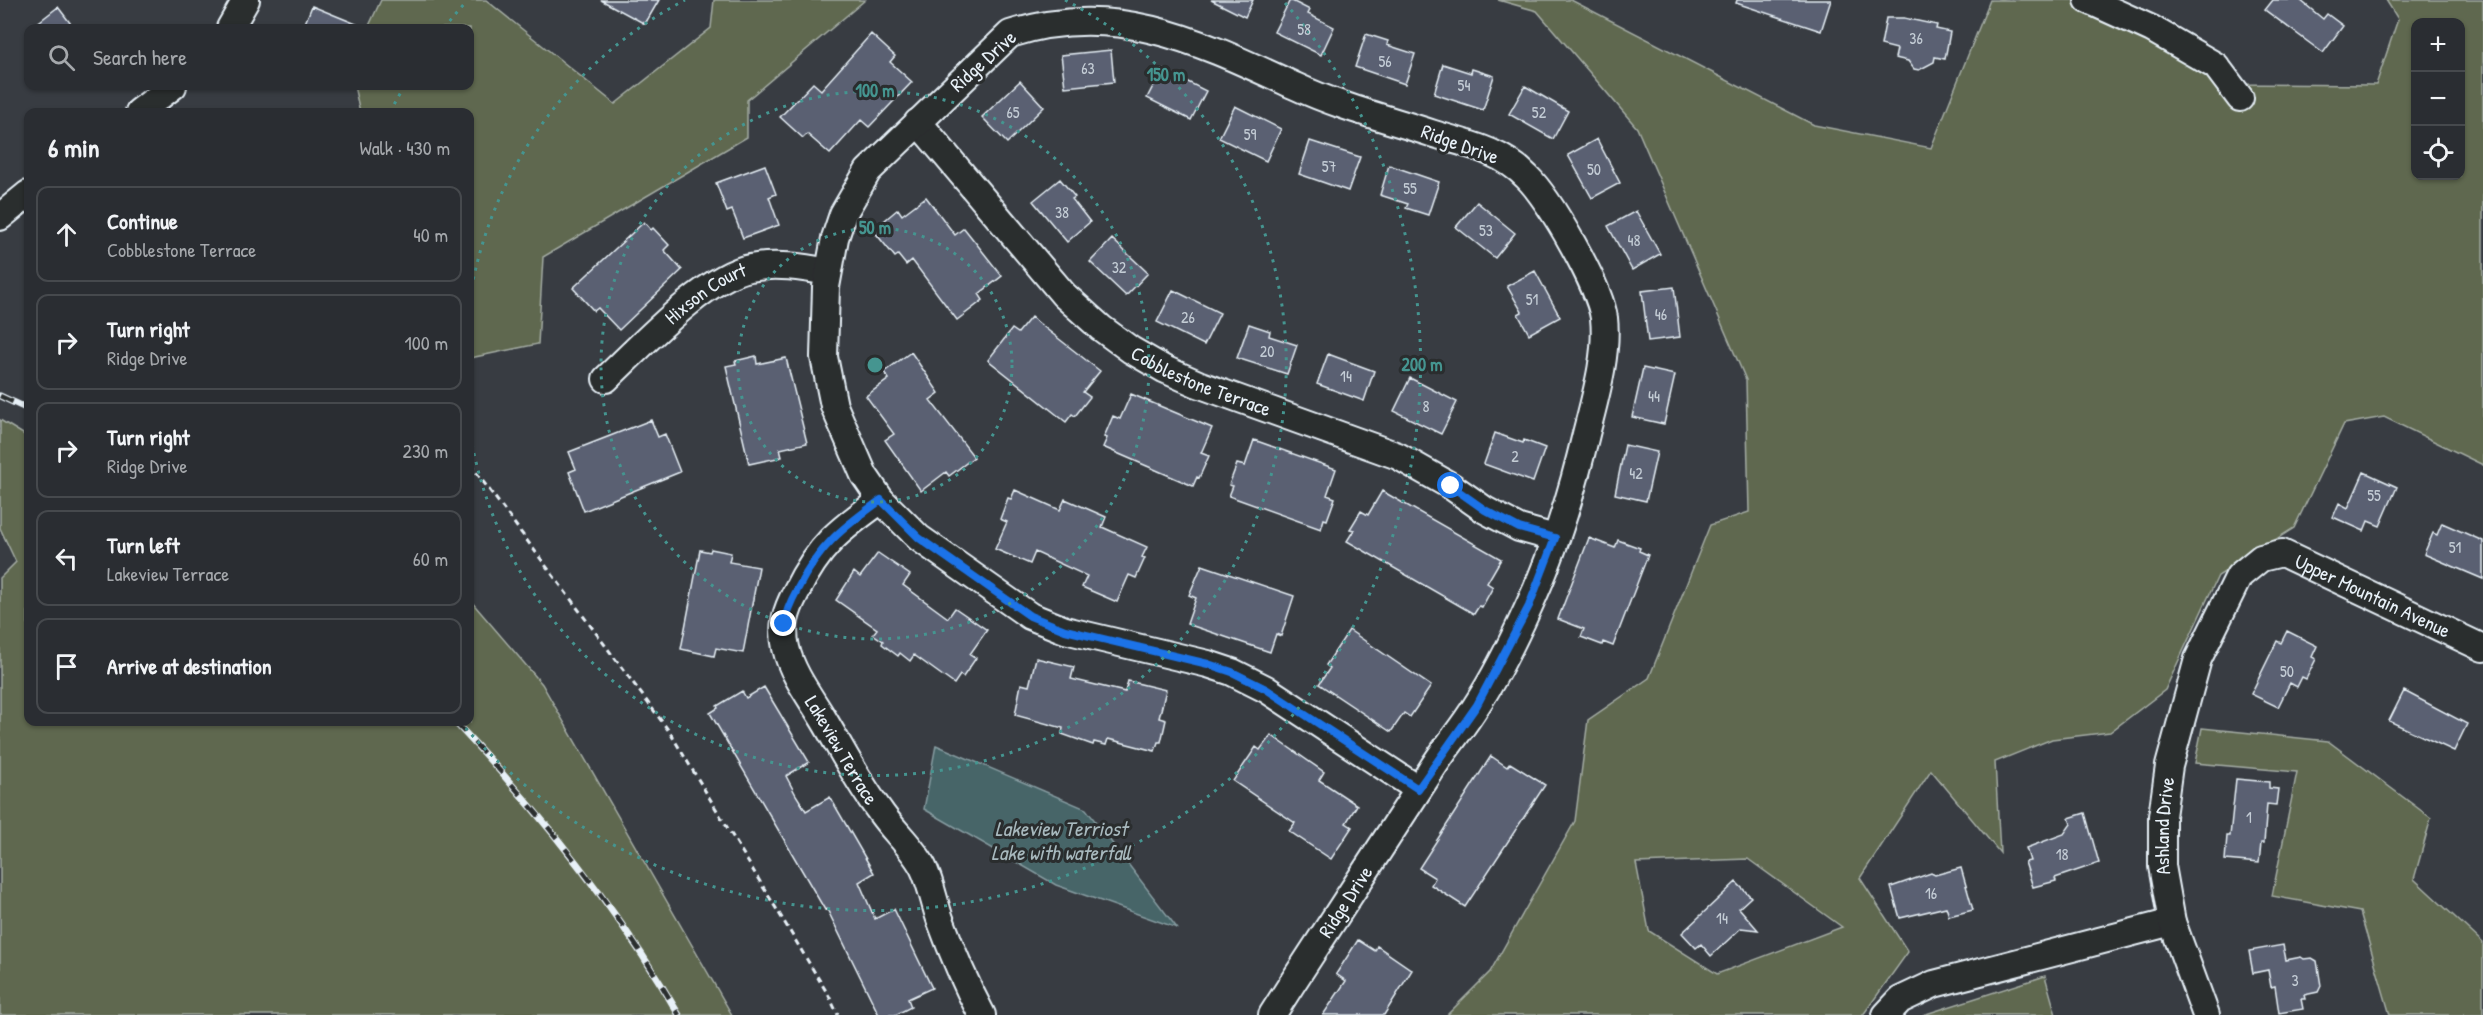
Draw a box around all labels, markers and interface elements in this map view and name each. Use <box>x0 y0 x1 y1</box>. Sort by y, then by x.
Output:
house number: 58 <box>1297 18 1311 40</box>
map controls <box>2411 18 2465 180</box>
button: + <box>2411 18 2465 72</box>
search box <box>24 24 474 90</box>
street label: Ridge Drive <box>944 24 1022 98</box>
house number: 36 <box>1909 27 1923 49</box>
icon: search <box>45 41 78 74</box>
text: Search here <box>93 42 187 72</box>
house number: 56 <box>1378 50 1392 72</box>
house number: 63 <box>1081 57 1095 79</box>
text: 150 m <box>1147 62 1185 87</box>
button: − <box>2411 72 2465 126</box>
house number: 54 <box>1458 74 1470 96</box>
text: 100 m <box>855 78 895 103</box>
house number: 65 <box>1006 101 1020 123</box>
house number: 52 <box>1532 101 1547 123</box>
street label: Ridge Drive <box>1418 117 1503 170</box>
house number: 59 <box>1244 123 1256 145</box>
button: locate <box>2411 126 2465 180</box>
text: 6 min <box>48 130 100 165</box>
text: Walk · 430 m <box>359 134 450 161</box>
house number: 57 <box>1322 155 1336 177</box>
house number: 50 <box>1587 158 1601 180</box>
house number: 55 <box>1403 177 1417 199</box>
house number: 38 <box>1055 201 1069 223</box>
text: Continue <box>107 206 178 236</box>
text: 50 m <box>859 215 891 240</box>
icon: ahead <box>50 218 83 251</box>
house number: 53 <box>1479 219 1493 241</box>
text: 40 m <box>413 221 448 248</box>
house number: 48 <box>1628 229 1641 251</box>
text: Cobblestone Terrace <box>107 236 256 263</box>
street label: Hixson Court <box>658 255 750 330</box>
house number: 32 <box>1112 256 1127 278</box>
house number: 51 <box>1526 288 1538 310</box>
house number: 46 <box>1655 303 1667 325</box>
house number: 26 <box>1181 306 1195 328</box>
text: Turn right <box>107 314 190 344</box>
icon: right <box>50 326 83 359</box>
text: 100 m <box>405 329 448 356</box>
street label: Cobblestone Terrace <box>1126 339 1275 422</box>
house number: 20 <box>1260 340 1274 362</box>
text: Ridge Drive <box>107 344 187 371</box>
text: 200 m <box>1402 352 1442 377</box>
centre of rings <box>865 355 885 375</box>
house number: 14 <box>1340 365 1352 387</box>
house number: 44 <box>1648 385 1660 407</box>
house number: 8 <box>1423 395 1430 417</box>
text: Turn right <box>107 422 190 452</box>
icon: right <box>50 434 83 467</box>
text: 230 m <box>403 437 448 464</box>
house number: 2 <box>1511 445 1519 467</box>
text: Ridge Drive <box>107 452 187 479</box>
house number: 42 <box>1629 462 1643 484</box>
route start <box>1437 472 1463 498</box>
house number: 55 <box>2367 484 2381 506</box>
text: Turn left <box>107 530 180 560</box>
house number: 51 <box>2449 536 2461 558</box>
icon: left <box>50 542 83 575</box>
text: 60 m <box>413 545 448 572</box>
street label: Upper Mountain Avenue <box>2291 547 2455 644</box>
text: Lakeview Terrace <box>107 560 229 587</box>
route end <box>770 610 796 636</box>
icon: arrive <box>50 650 83 683</box>
text: Arrive at destination <box>107 651 272 681</box>
house number: 50 <box>2280 660 2294 682</box>
street label: Lakeview Terrace <box>799 690 885 810</box>
street label: Ashland Drive <box>2148 775 2180 877</box>
house number: 1 <box>2246 806 2252 828</box>
water label: Lakeview Terriost Lake with waterfall <box>991 814 1132 867</box>
house number: 18 <box>2056 843 2068 865</box>
street label: Ridge Drive <box>1312 860 1378 943</box>
house number: 16 <box>1925 882 1937 904</box>
house number: 14 <box>1716 907 1728 929</box>
house number: 3 <box>2291 969 2299 991</box>

